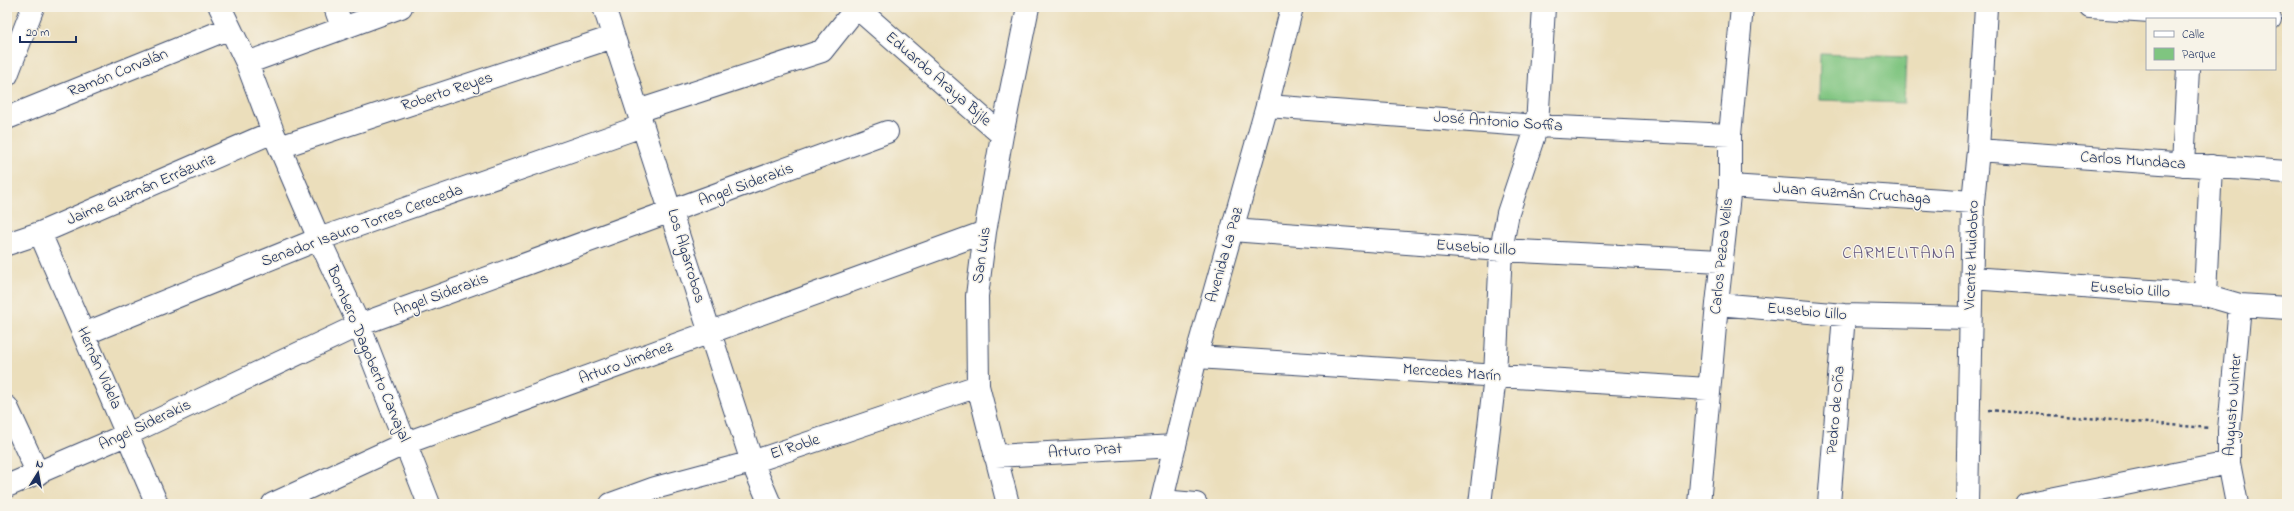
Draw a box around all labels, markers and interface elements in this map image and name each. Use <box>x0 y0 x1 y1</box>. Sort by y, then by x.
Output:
scale bar <box>20 18 76 44</box>
legend <box>2146 18 2276 70</box>
text: 20 m <box>26 24 49 42</box>
street label: Eduardo Araya Bijle <box>879 26 997 133</box>
text: Calle <box>2182 26 2205 44</box>
street label: Ramón Corvalán <box>65 42 172 104</box>
text: Parque <box>2182 46 2216 64</box>
street label: Roberto Reyes <box>398 66 496 118</box>
street label: José Antonio Soffia <box>1433 106 1563 138</box>
street label: Carlos Mundaca <box>2079 145 2187 177</box>
street label: Jaime Guzmán Errázuriz <box>63 148 219 232</box>
street label: Angel Siderakis <box>695 157 797 213</box>
street label: Juan Guzmán Cruchaga <box>1772 177 1932 211</box>
street label: Senador Isauro Torres Cereceda <box>258 178 466 274</box>
street label: Carlos Pezoa Velis <box>1704 197 1740 315</box>
street label: Vicente Huidobro <box>1958 200 1986 311</box>
street label: Avenida La Paz <box>1200 204 1250 306</box>
street label: Los Algarrobos <box>660 206 712 306</box>
street label: San Luis <box>966 225 998 285</box>
street label: Eusebio Lillo <box>1435 233 1517 263</box>
district label: CARMELITANA <box>1842 241 1956 266</box>
street label: Bombero Dagoberto Carvajal <box>319 261 416 446</box>
street label: Angel Siderakis <box>390 267 492 323</box>
street label: Eusebio Lillo <box>2089 275 2171 305</box>
street label: Eusebio Lillo <box>1766 297 1848 327</box>
street label: Hernán Videla <box>70 323 128 413</box>
street label: Arturo Jiménez <box>576 335 677 391</box>
street label: Augusto Winter <box>2217 353 2249 457</box>
street label: Mercedes Marín <box>1402 358 1502 388</box>
street label: Pedro de Oña <box>1820 365 1852 455</box>
street label: Angel Siderakis <box>95 393 195 457</box>
street label: El Roble <box>767 427 824 466</box>
street label: Arturo Prat <box>1047 437 1123 465</box>
north arrow <box>18 453 58 493</box>
text: N <box>35 456 45 473</box>

